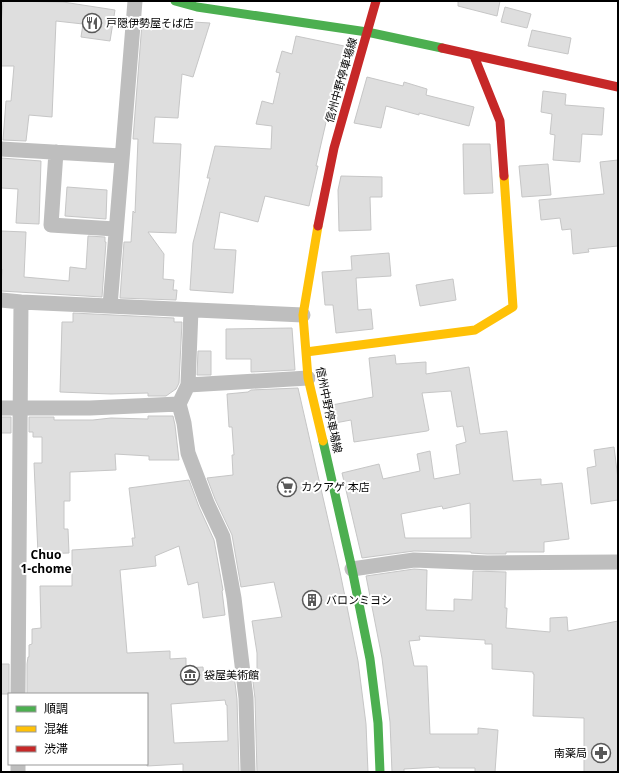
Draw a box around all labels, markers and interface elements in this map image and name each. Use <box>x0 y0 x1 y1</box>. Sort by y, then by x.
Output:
restaurant icon: 戸隠伊勢屋そば店 <box>81 12 103 34</box>
place label: 戸隠伊勢屋そば店 <box>106 15 194 30</box>
street label: 信州中野停車場線 <box>321 35 360 124</box>
street label: 信州中野停車場線 <box>313 365 346 454</box>
supermarket icon: カクアゲ 本店 <box>276 476 298 498</box>
place label: カクアゲ 本店 <box>301 479 370 494</box>
district label: Chuo 1-chome <box>20 546 72 577</box>
building icon: バロンミヨシ <box>301 589 323 611</box>
place label: バロンミヨシ <box>326 592 392 607</box>
museum icon: 袋屋美術館 <box>179 664 201 686</box>
place label: 袋屋美術館 <box>204 667 259 682</box>
legend <box>8 693 148 765</box>
text: 順調 <box>44 700 68 717</box>
text: 混雑 <box>44 720 68 737</box>
text: 渋滞 <box>44 740 68 757</box>
pharmacy icon: 南薬局 <box>590 742 612 764</box>
place label: 南薬局 <box>554 745 587 760</box>

